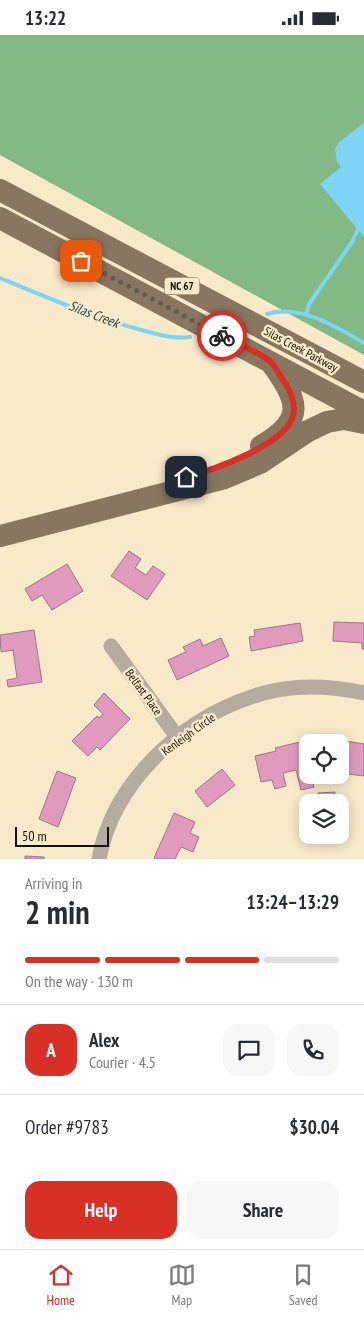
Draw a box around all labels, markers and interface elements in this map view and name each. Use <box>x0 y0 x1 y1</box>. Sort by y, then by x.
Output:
text: 13:22 <box>25 6 66 30</box>
pin <box>60 240 102 282</box>
icon: bag <box>67 247 95 275</box>
road number: NC 67 <box>164 277 200 295</box>
water label: Silas Creek <box>66 296 123 332</box>
courier <box>197 311 247 361</box>
icon: bike <box>208 322 236 350</box>
street label: Silas Creek Parkway <box>261 323 341 375</box>
pin <box>165 456 207 498</box>
icon: home <box>172 463 200 491</box>
street label: Belfast Place <box>122 666 166 718</box>
street label: Kenleigh Circle <box>158 710 218 758</box>
map controls <box>299 734 349 844</box>
button: locate <box>299 734 349 784</box>
button: layers <box>299 794 349 844</box>
scale bar <box>15 824 109 847</box>
text: 50 m <box>22 827 47 845</box>
text: Arriving in <box>25 873 82 893</box>
text: 13:24–13:29 <box>246 890 339 914</box>
text: 2 min <box>25 891 90 933</box>
text: On the way · 130 m <box>25 971 133 991</box>
button: chat <box>223 1024 275 1076</box>
button: phone <box>287 1024 339 1076</box>
text: Alex <box>89 1028 119 1052</box>
text: A <box>46 1038 56 1062</box>
text: Courier · 4.5 <box>89 1052 156 1072</box>
text: Order #9783 <box>25 1115 109 1139</box>
text: $30.04 <box>290 1115 339 1139</box>
button: Help <box>25 1181 177 1239</box>
button: Share <box>187 1181 339 1239</box>
tab: Home <box>46 1261 75 1309</box>
tab: Map <box>168 1261 196 1309</box>
tab: Saved <box>289 1261 318 1309</box>

